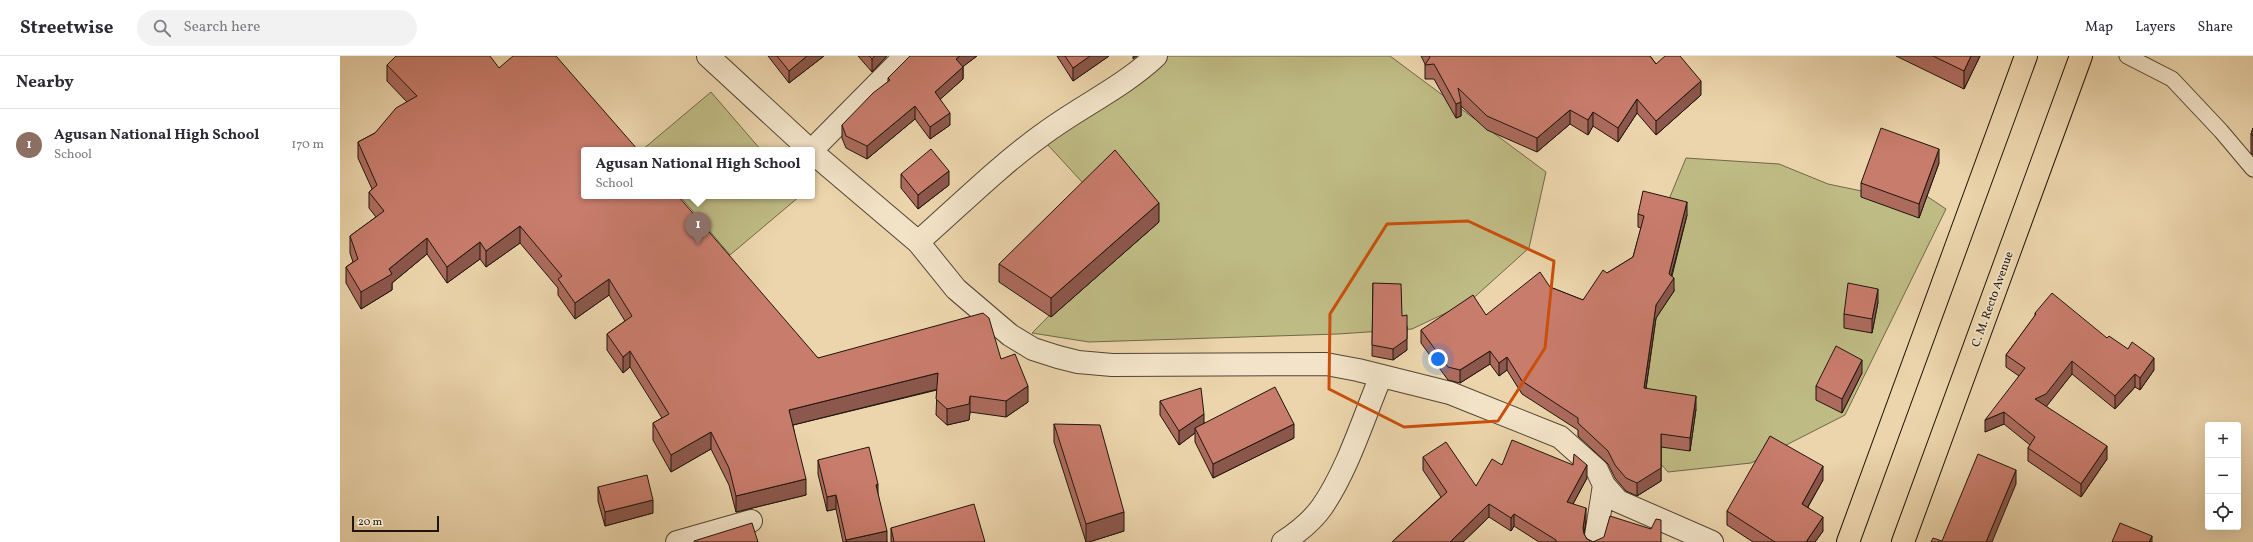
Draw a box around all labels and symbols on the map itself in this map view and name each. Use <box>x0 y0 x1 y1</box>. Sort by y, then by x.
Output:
pin: 1 <box>685 212 711 245</box>
street label: C. M. Recto Avenue <box>1968 249 2018 349</box>
your location <box>1428 349 1448 369</box>
scale bar <box>352 514 439 533</box>

